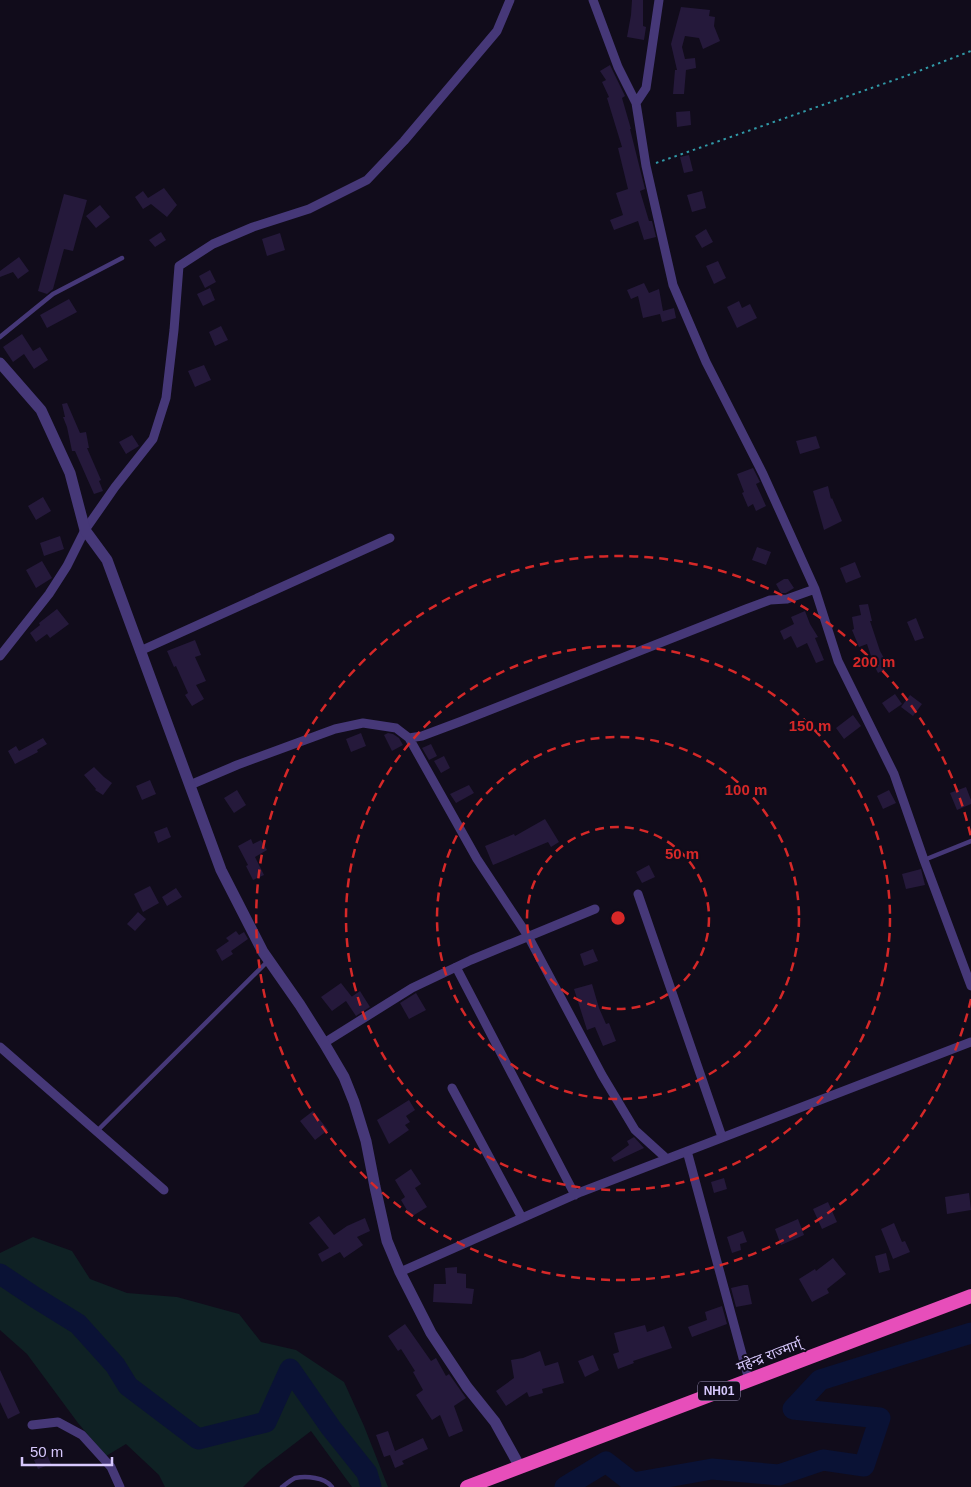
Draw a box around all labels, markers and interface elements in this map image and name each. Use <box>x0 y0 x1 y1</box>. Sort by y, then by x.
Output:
text: 200 m <box>853 653 895 670</box>
text: 150 m <box>789 717 831 734</box>
text: 100 m <box>725 781 767 798</box>
text: 50 m <box>665 845 699 862</box>
centre of rings <box>609 909 627 927</box>
street label: महेन्द्र राज्मार्ग् <box>734 1334 807 1377</box>
road number: NH01 <box>698 1382 740 1400</box>
scale bar <box>22 1434 112 1466</box>
text: 50 m <box>30 1443 63 1460</box>

